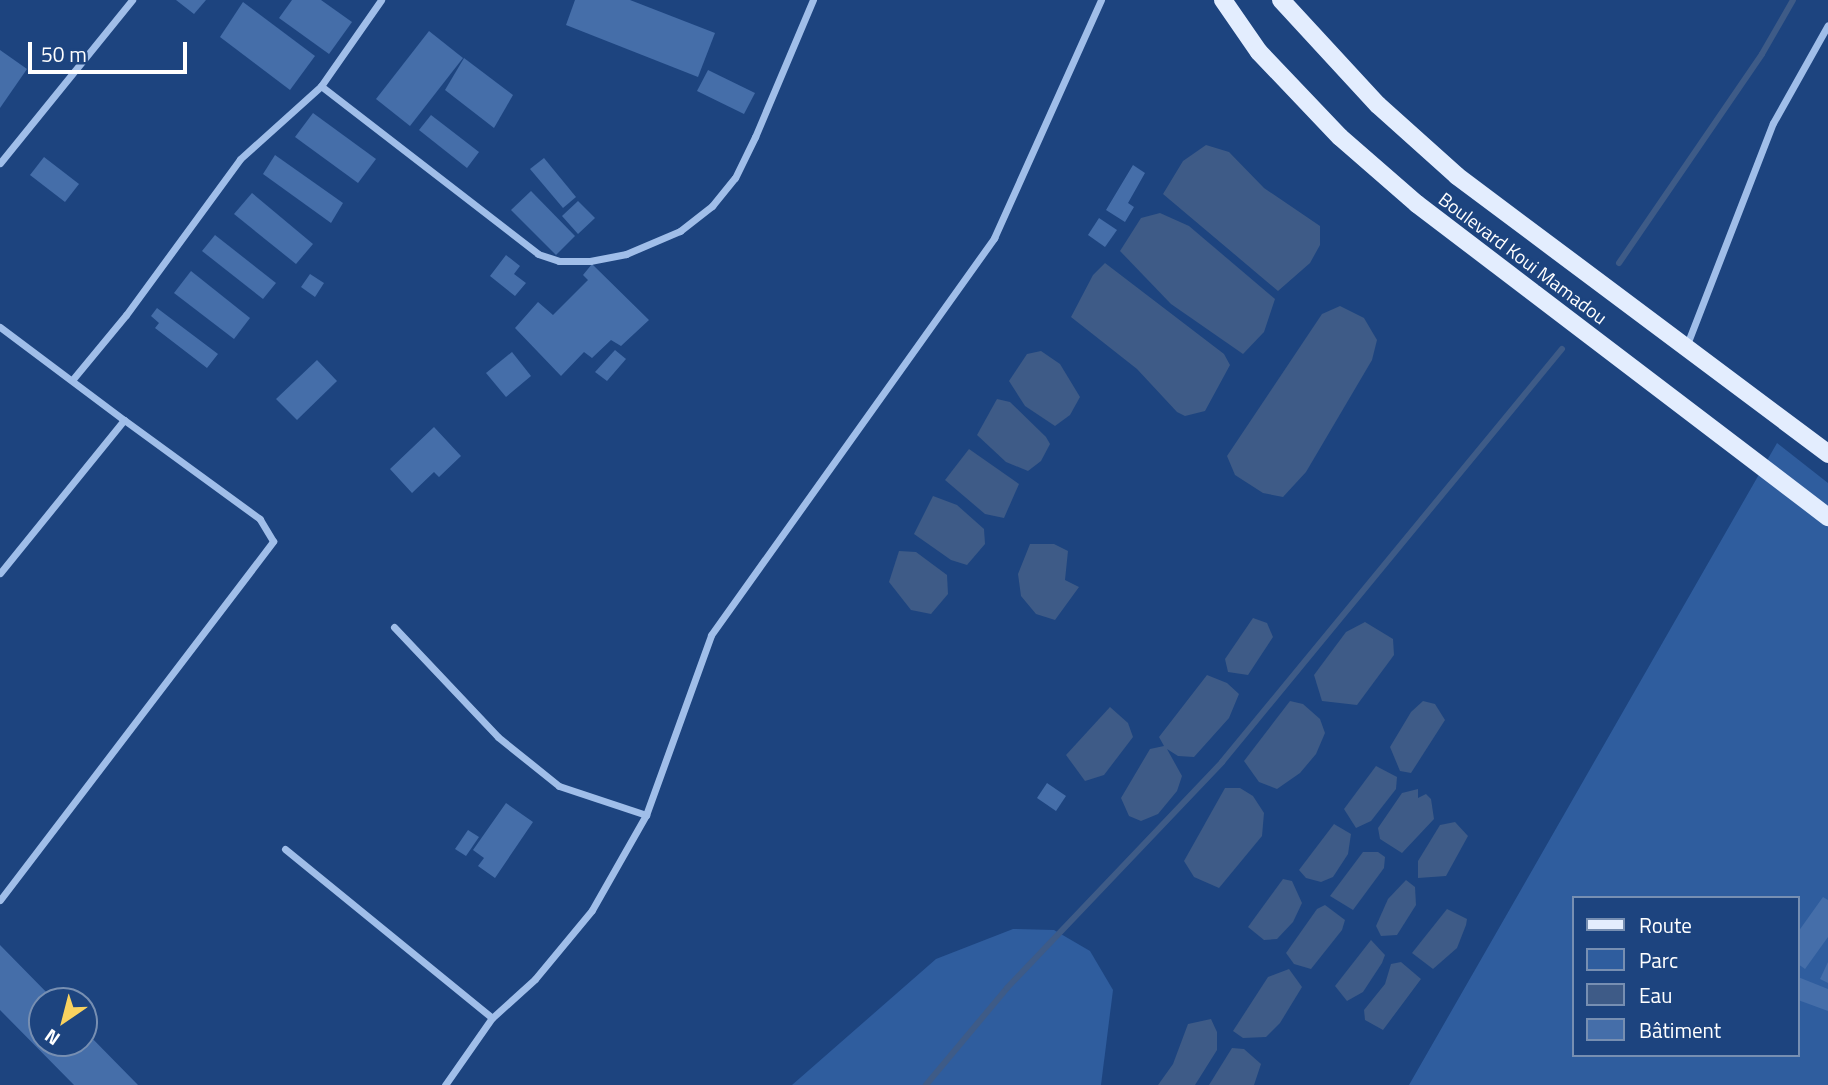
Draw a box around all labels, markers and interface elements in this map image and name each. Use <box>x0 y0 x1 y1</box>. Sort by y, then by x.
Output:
scale bar <box>32 28 191 72</box>
text: 50 m <box>41 38 87 70</box>
street label: Boulevard Koui Mamadou <box>1434 187 1612 329</box>
legend <box>1573 896 1800 1057</box>
text: Route <box>1639 909 1692 941</box>
text: Parc <box>1639 944 1678 976</box>
text: Eau <box>1639 979 1672 1011</box>
north arrow <box>28 987 98 1057</box>
text: Bâtiment <box>1639 1014 1721 1046</box>
text: N <box>38 1022 66 1054</box>

